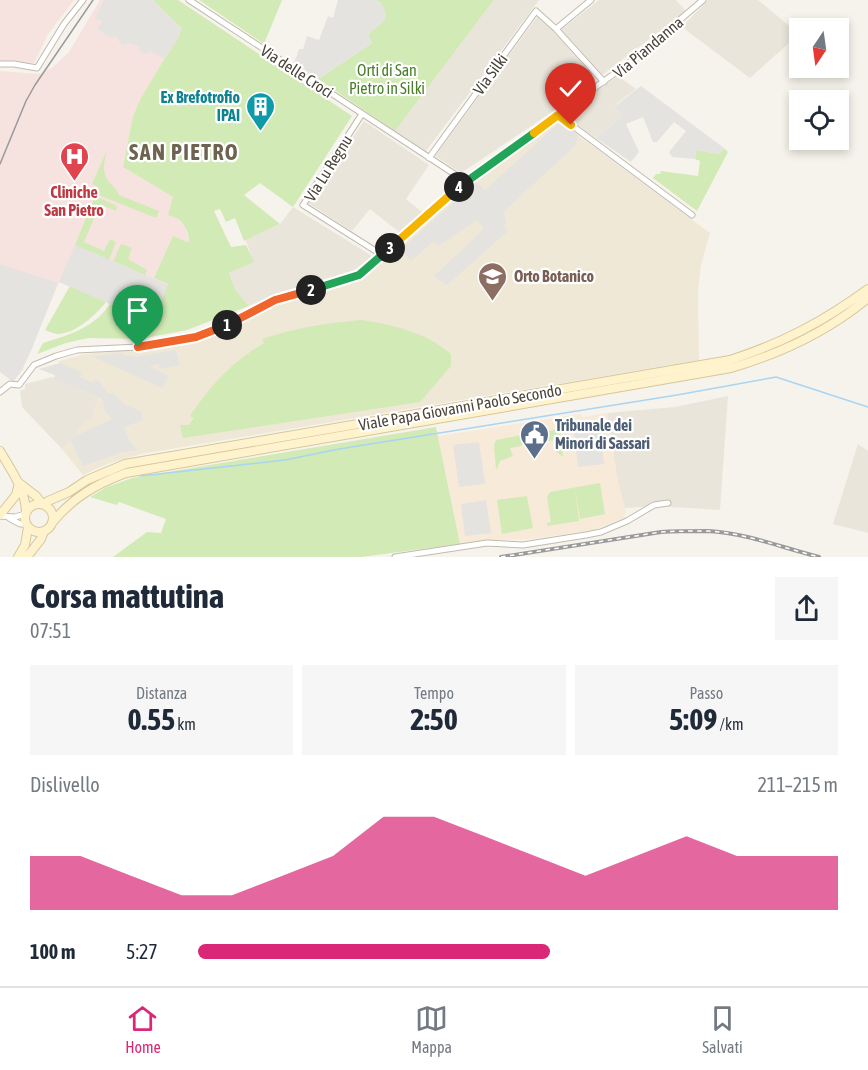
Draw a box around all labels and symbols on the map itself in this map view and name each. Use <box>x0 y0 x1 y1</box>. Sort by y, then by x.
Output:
street label: Via Piandanna <box>609 13 687 81</box>
north arrow <box>789 18 849 78</box>
street label: Via delle Croci <box>257 41 337 101</box>
street label: Via Silki <box>469 50 511 98</box>
park label: Orti di San Pietro in Silki <box>349 61 425 97</box>
pin <box>545 63 596 125</box>
place label: Ex Brefotrofio IPAI <box>161 88 240 124</box>
building icon: Ex Brefotrofio IPAI <box>245 90 277 132</box>
street label: Via Lu Regnu <box>301 131 356 205</box>
district label: SAN PIETRO <box>129 139 239 165</box>
hospital icon: Cliniche San Pietro <box>58 140 90 182</box>
pin: 4 <box>444 172 474 202</box>
place label: Cliniche San Pietro <box>44 183 104 219</box>
pin: 3 <box>375 233 405 263</box>
school or university icon: Orto Botanico <box>477 260 509 302</box>
place label: Orto Botanico <box>514 267 595 285</box>
pin: 2 <box>296 275 326 305</box>
pin <box>112 285 163 347</box>
pin: 1 <box>212 310 242 340</box>
street label: Viale Papa Giovanni Paolo Secondo <box>357 380 563 435</box>
place label: Tribunale dei Minori di Sassari <box>555 416 650 452</box>
public building icon: Tribunale dei Minori di Sassari <box>518 418 550 460</box>

